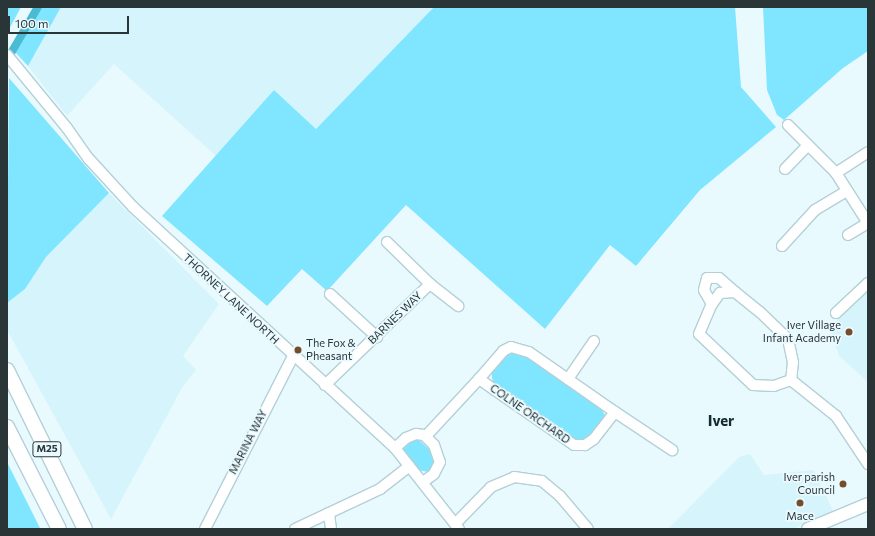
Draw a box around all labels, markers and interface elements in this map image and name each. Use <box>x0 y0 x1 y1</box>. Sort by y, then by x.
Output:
scale bar <box>10 8 131 34</box>
text: 100 m <box>15 16 49 30</box>
street label: THORNEY LANE NORTH <box>180 251 282 347</box>
street label: BARNES WAY <box>365 289 425 347</box>
place label: Iver Village Infant Academy <box>763 319 841 345</box>
marker: Iver Village Infant Academy <box>844 327 854 337</box>
place label: The Fox & Pheasant <box>306 337 356 363</box>
marker: The Fox & Pheasant <box>293 345 303 355</box>
street label: COLNE ORCHARD <box>487 381 573 447</box>
street label: MARINA WAY <box>226 407 270 477</box>
district label: Iver <box>708 412 734 430</box>
road number: M25 <box>32 441 62 457</box>
place label: Iver parish Council <box>783 471 835 497</box>
marker: Iver parish Council <box>838 479 848 489</box>
marker: Mace <box>795 498 805 508</box>
place label: Mace <box>786 509 814 523</box>

